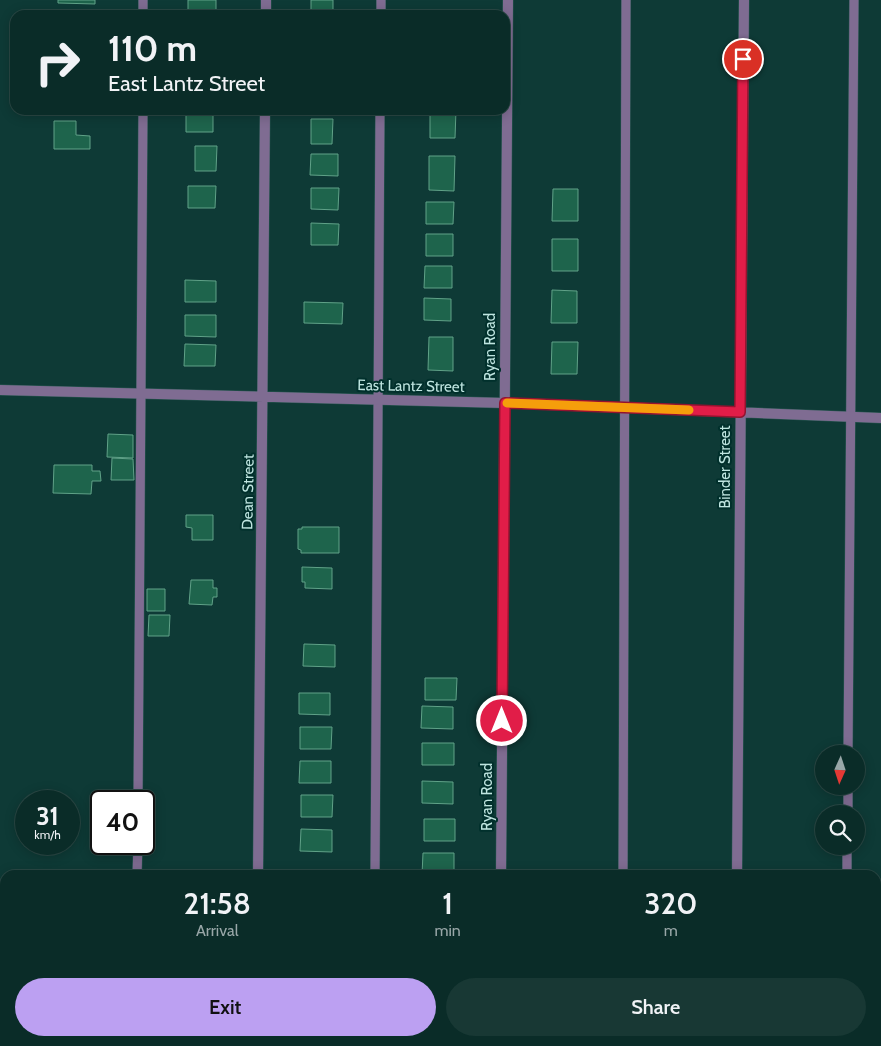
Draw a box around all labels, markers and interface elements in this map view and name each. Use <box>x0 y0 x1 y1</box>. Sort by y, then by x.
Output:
text: 110 m <box>108 27 197 70</box>
icon: right <box>25 30 90 95</box>
pin <box>722 38 764 80</box>
icon: arrive <box>729 45 757 73</box>
text: East Lantz Street <box>108 70 265 97</box>
street label: Ryan Road <box>481 313 499 381</box>
street label: East Lantz Street <box>357 376 465 396</box>
street label: Binder Street <box>716 425 734 509</box>
street label: Dean Street <box>238 454 258 530</box>
position arrow <box>475 694 527 746</box>
north arrow <box>815 745 865 795</box>
map controls <box>815 745 865 855</box>
street label: Ryan Road <box>478 763 496 831</box>
speed limit sign: 40 <box>90 790 155 855</box>
text: 31 <box>36 801 59 831</box>
button: search <box>815 805 865 855</box>
text: km/h <box>34 827 61 842</box>
text: 21:58 <box>184 885 251 922</box>
text: 1 <box>442 885 453 922</box>
text: 320 <box>644 885 697 922</box>
text: Arrival <box>196 921 238 940</box>
text: min <box>434 921 461 940</box>
text: m <box>664 921 678 940</box>
button: Exit <box>15 978 436 1036</box>
button: Share <box>446 978 866 1036</box>

